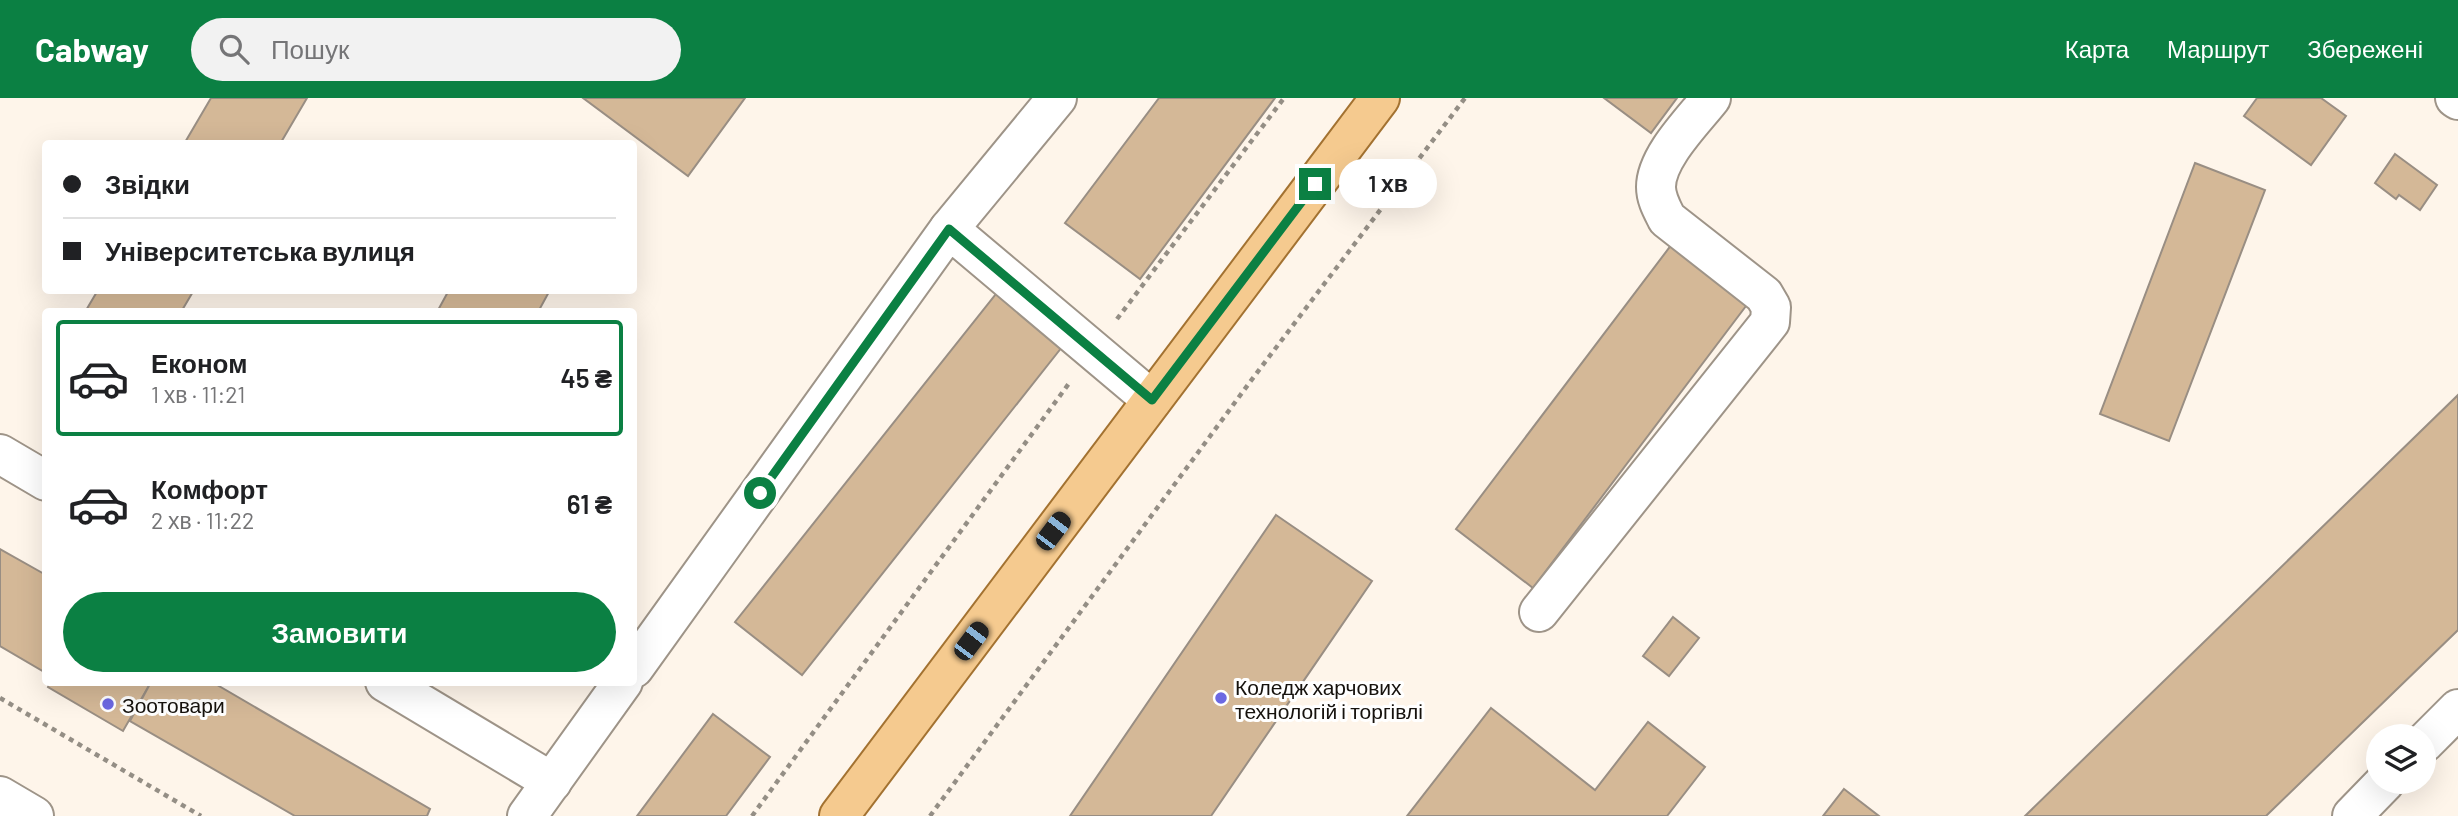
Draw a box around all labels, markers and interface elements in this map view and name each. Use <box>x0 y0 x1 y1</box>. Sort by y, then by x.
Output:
search box <box>191 18 681 81</box>
text: Cabway <box>35 29 149 69</box>
icon: search <box>215 30 253 68</box>
text: Пошук <box>271 33 349 64</box>
text: Карта <box>2065 34 2129 63</box>
text: Маршрут <box>2167 34 2269 63</box>
text: Збережені <box>2307 34 2423 63</box>
callout: 1 хв <box>1340 160 1438 208</box>
text: Звідки <box>105 168 190 199</box>
route end <box>1299 168 1331 200</box>
text: 1 хв <box>1368 169 1408 197</box>
text: Університетська вулиця <box>105 235 415 266</box>
icon: car <box>67 347 130 410</box>
text: Економ <box>151 347 247 378</box>
text: 45 ₴ <box>560 362 612 393</box>
text: 1 хв · 11:21 <box>151 380 245 408</box>
icon: car <box>67 473 130 536</box>
text: Комфорт <box>151 473 268 504</box>
route start <box>744 477 776 509</box>
text: 61 ₴ <box>567 488 612 519</box>
text: 2 хв · 11:22 <box>151 506 254 534</box>
car <box>1032 508 1075 554</box>
button: Замовити <box>63 592 616 672</box>
car <box>950 618 993 664</box>
place label: Коледж харчових технологій і торгівлі <box>1235 674 1423 723</box>
marker: Коледж харчових технологій і торгівлі <box>1213 690 1229 706</box>
place label: Зоотовари <box>122 692 225 717</box>
marker: Зоотовари <box>100 696 116 712</box>
map controls <box>2366 724 2436 794</box>
button: layers <box>2366 724 2436 794</box>

